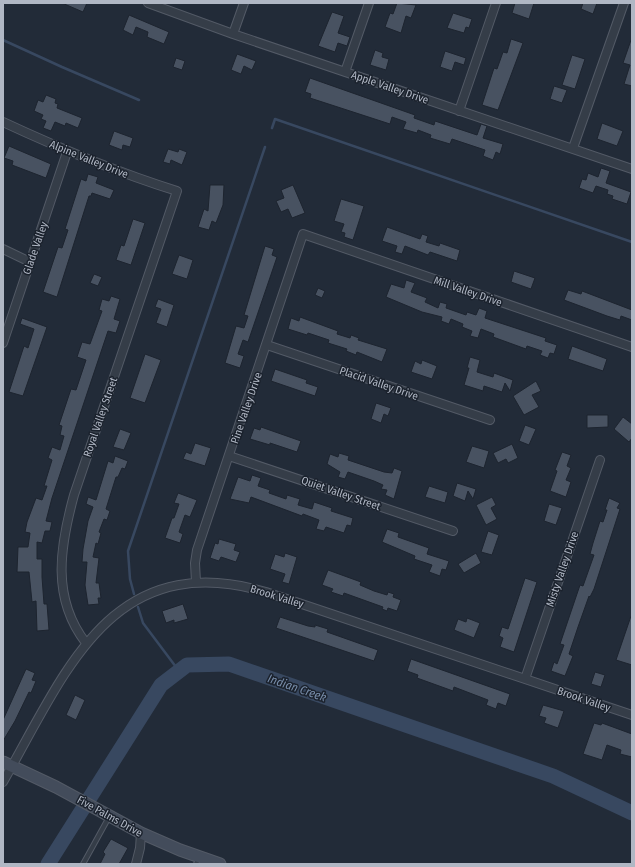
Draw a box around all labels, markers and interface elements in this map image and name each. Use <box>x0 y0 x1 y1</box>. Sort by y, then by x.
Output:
street label: Apple Valley Drive <box>350 68 430 107</box>
street label: Alpine Valley Drive <box>48 138 130 181</box>
street label: Glade Valley <box>20 220 51 276</box>
street label: Mill Valley Drive <box>432 274 504 309</box>
street label: Placid Valley Drive <box>338 364 420 403</box>
street label: Pine Valley Drive <box>228 371 265 446</box>
street label: Royal Valley Street <box>81 375 120 459</box>
street label: Quiet Valley Street <box>299 474 383 513</box>
street label: Misty Valley Drive <box>544 530 581 608</box>
street label: Brook Valley <box>248 582 305 611</box>
water label: Indian Creek <box>266 671 328 705</box>
street label: Brook Valley <box>556 684 612 715</box>
street label: Five Palms Drive <box>75 793 145 840</box>

